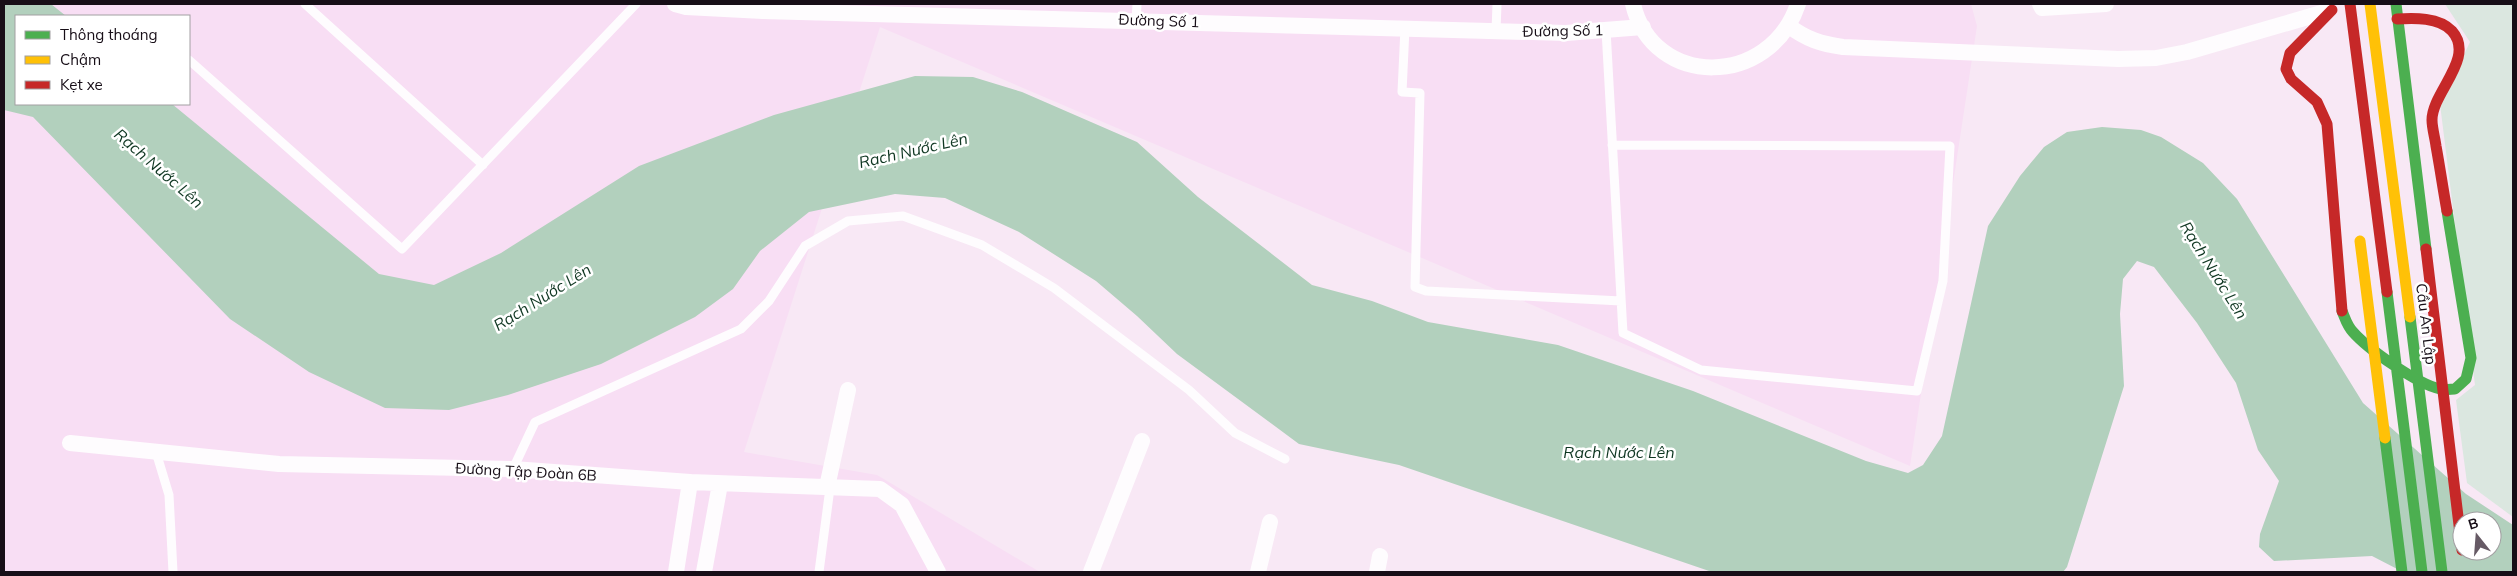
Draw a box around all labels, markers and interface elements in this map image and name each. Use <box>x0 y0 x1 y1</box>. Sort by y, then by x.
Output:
street label: Đường Số 1 <box>1118 10 1200 31</box>
legend <box>15 15 190 105</box>
street label: Đường Số 1 <box>1522 20 1604 41</box>
text: Thông thoáng <box>60 25 158 44</box>
text: Chậm <box>60 50 101 69</box>
text: Kẹt xe <box>60 75 103 94</box>
water label: Rạch Nước Lên <box>110 124 208 212</box>
water label: Rạch Nước Lên <box>857 128 969 172</box>
water label: Rạch Nước Lên <box>2176 218 2252 322</box>
water label: Rạch Nước Lên <box>490 259 594 335</box>
street label: Cầu An Lập <box>2412 282 2441 366</box>
water label: Rạch Nước Lên <box>1563 442 1675 462</box>
street label: Đường Tập Đoàn 6B <box>455 458 597 485</box>
north arrow <box>2452 511 2502 561</box>
text: B <box>2466 513 2481 534</box>

